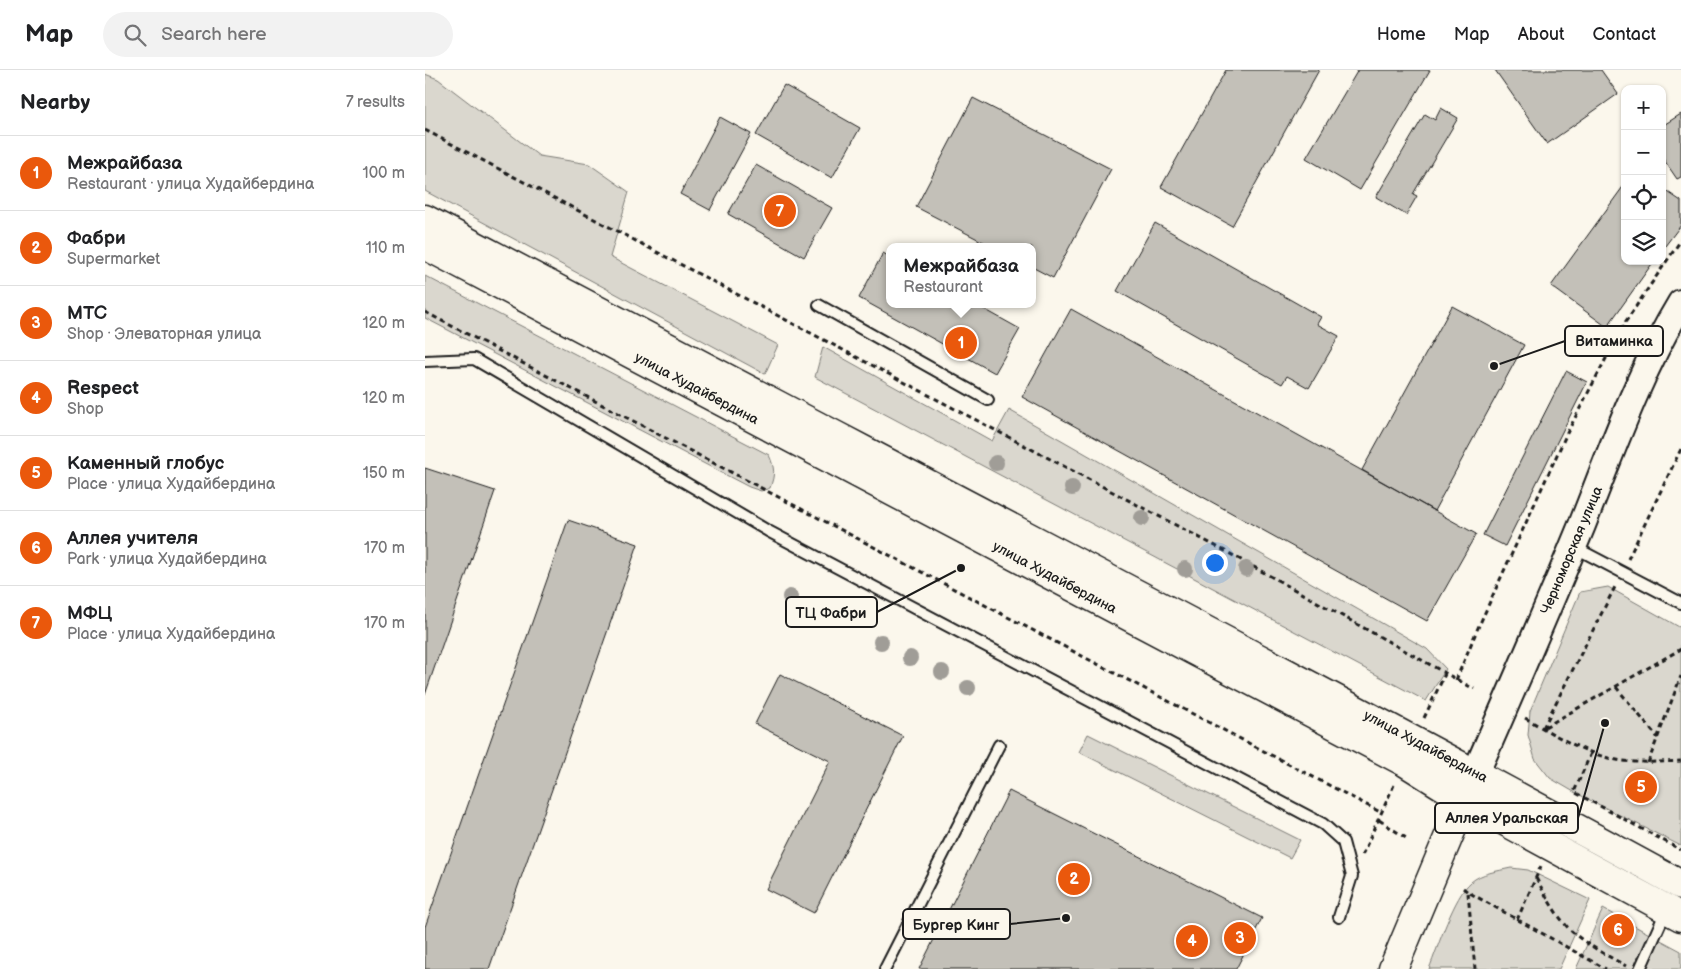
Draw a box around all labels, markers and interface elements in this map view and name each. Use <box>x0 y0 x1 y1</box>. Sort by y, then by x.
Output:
search box <box>103 12 453 57</box>
text: Map <box>25 20 73 49</box>
icon: search <box>121 21 149 49</box>
text: Search here <box>161 23 267 46</box>
text: Home <box>1377 24 1426 45</box>
text: Map <box>1454 24 1490 45</box>
text: About <box>1518 24 1565 45</box>
text: Contact <box>1593 24 1656 45</box>
map controls <box>1621 85 1666 265</box>
button: + <box>1621 85 1666 130</box>
text: Nearby <box>20 90 90 115</box>
text: 7 results <box>346 93 405 112</box>
button: − <box>1621 130 1666 175</box>
text: Межрайбаза <box>67 152 182 175</box>
text: 1 <box>33 164 39 183</box>
text: 100 m <box>362 164 405 183</box>
text: Restaurant · улица Худайбердина <box>67 175 314 194</box>
button: locate <box>1621 175 1666 220</box>
pin: 7 <box>764 192 796 230</box>
button: layers <box>1621 220 1666 265</box>
text: Фабри <box>67 227 126 250</box>
text: 2 <box>31 239 41 258</box>
text: 110 m <box>366 239 405 258</box>
popup <box>886 243 1036 308</box>
text: Supermarket <box>67 250 160 269</box>
text: Межрайбаза <box>903 255 1019 278</box>
text: Restaurant <box>903 278 983 297</box>
text: МТС <box>67 302 107 325</box>
text: 3 <box>31 314 41 333</box>
text: 120 m <box>362 314 405 333</box>
pin: 1 <box>945 324 977 362</box>
text: Shop · Элеваторная улица <box>67 325 261 344</box>
callout: Витаминка <box>1565 326 1663 356</box>
text: Витаминка <box>1575 332 1653 351</box>
street label: улица Худайбердина <box>632 349 762 429</box>
text: Respect <box>67 377 139 400</box>
text: 4 <box>31 389 41 408</box>
text: 120 m <box>362 389 405 408</box>
text: Shop <box>67 400 104 419</box>
text: Каменный глобус <box>67 452 224 475</box>
text: 5 <box>31 464 41 483</box>
text: 150 m <box>363 464 405 483</box>
text: Place · улица Худайбердина <box>67 475 275 494</box>
street label: Черноморская улица <box>1537 483 1606 617</box>
text: Аллея учителя <box>67 527 198 550</box>
street label: улица Худайбердина <box>990 538 1120 618</box>
text: 6 <box>31 539 41 558</box>
text: 170 m <box>364 539 405 558</box>
text: Park · улица Худайбердина <box>67 550 267 569</box>
your location <box>1202 550 1228 576</box>
callout: ТЦ Фабри <box>786 597 877 627</box>
text: МФЦ <box>67 602 112 625</box>
text: ТЦ Фабри <box>795 604 867 623</box>
text: 7 <box>32 614 40 633</box>
text: 170 m <box>364 614 405 633</box>
text: Place · улица Худайбердина <box>67 625 275 644</box>
street label: улица Худайбердина <box>1361 707 1491 787</box>
pin: 5 <box>1625 768 1657 806</box>
callout: Аллея Уральская <box>1435 803 1578 833</box>
text: Аллея Уральская <box>1444 809 1569 828</box>
pin: 2 <box>1058 860 1090 898</box>
callout: Бургер Кинг <box>903 909 1010 939</box>
pin: 6 <box>1602 911 1634 949</box>
text: Бургер Кинг <box>912 916 1000 935</box>
pin: 3 <box>1224 919 1256 957</box>
pin: 4 <box>1176 922 1208 960</box>

